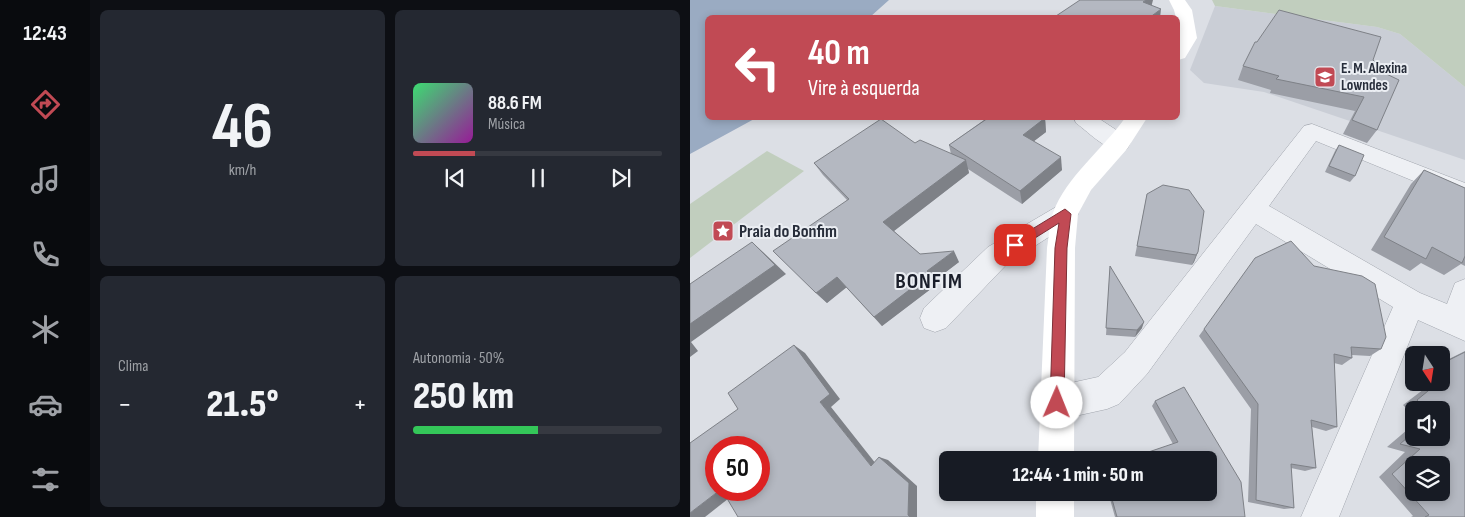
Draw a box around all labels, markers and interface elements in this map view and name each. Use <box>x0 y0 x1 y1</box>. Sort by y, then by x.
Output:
text: 12:43 <box>23 20 67 47</box>
text: 40 m <box>808 32 870 75</box>
icon: left <box>725 35 790 100</box>
place label: E. M. Alexina Lowndes <box>1341 59 1407 95</box>
school or university icon: E. M. Alexina Lowndes <box>1313 65 1337 89</box>
text: Vire à esquerda <box>808 75 920 102</box>
icon: directions <box>28 87 63 122</box>
text: 46 <box>212 89 273 167</box>
text: 88.6 FM <box>488 92 542 115</box>
text: Música <box>488 115 525 134</box>
text: km/h <box>229 161 256 180</box>
icon: music <box>28 162 63 197</box>
icon: previous <box>441 164 469 192</box>
icon: pause <box>524 164 552 192</box>
icon: next <box>607 164 635 192</box>
place icon: Praia do Bonfim <box>711 219 735 243</box>
place label: Praia do Bonfim <box>739 221 837 242</box>
pin <box>994 224 1036 266</box>
icon: arrive <box>1001 231 1029 259</box>
icon: phone <box>28 237 63 272</box>
district label: BONFIM <box>895 268 963 295</box>
icon: climate <box>28 312 63 347</box>
north arrow <box>1405 346 1450 391</box>
map controls <box>1405 346 1450 501</box>
text: Autonomia · 50% <box>413 349 504 368</box>
text: Clima <box>118 357 148 376</box>
text: 250 km <box>413 374 514 419</box>
position arrow <box>1030 376 1082 428</box>
text: 21.5° <box>206 382 279 427</box>
icon: car <box>28 387 63 422</box>
text: − <box>118 388 132 421</box>
text: + <box>353 388 367 421</box>
button: sound <box>1405 401 1450 446</box>
speed limit sign: 50 <box>705 436 770 501</box>
button: layers <box>1405 456 1450 501</box>
icon: filters <box>28 462 63 497</box>
text: 12:44 · 1 min · 50 m <box>1013 464 1143 487</box>

